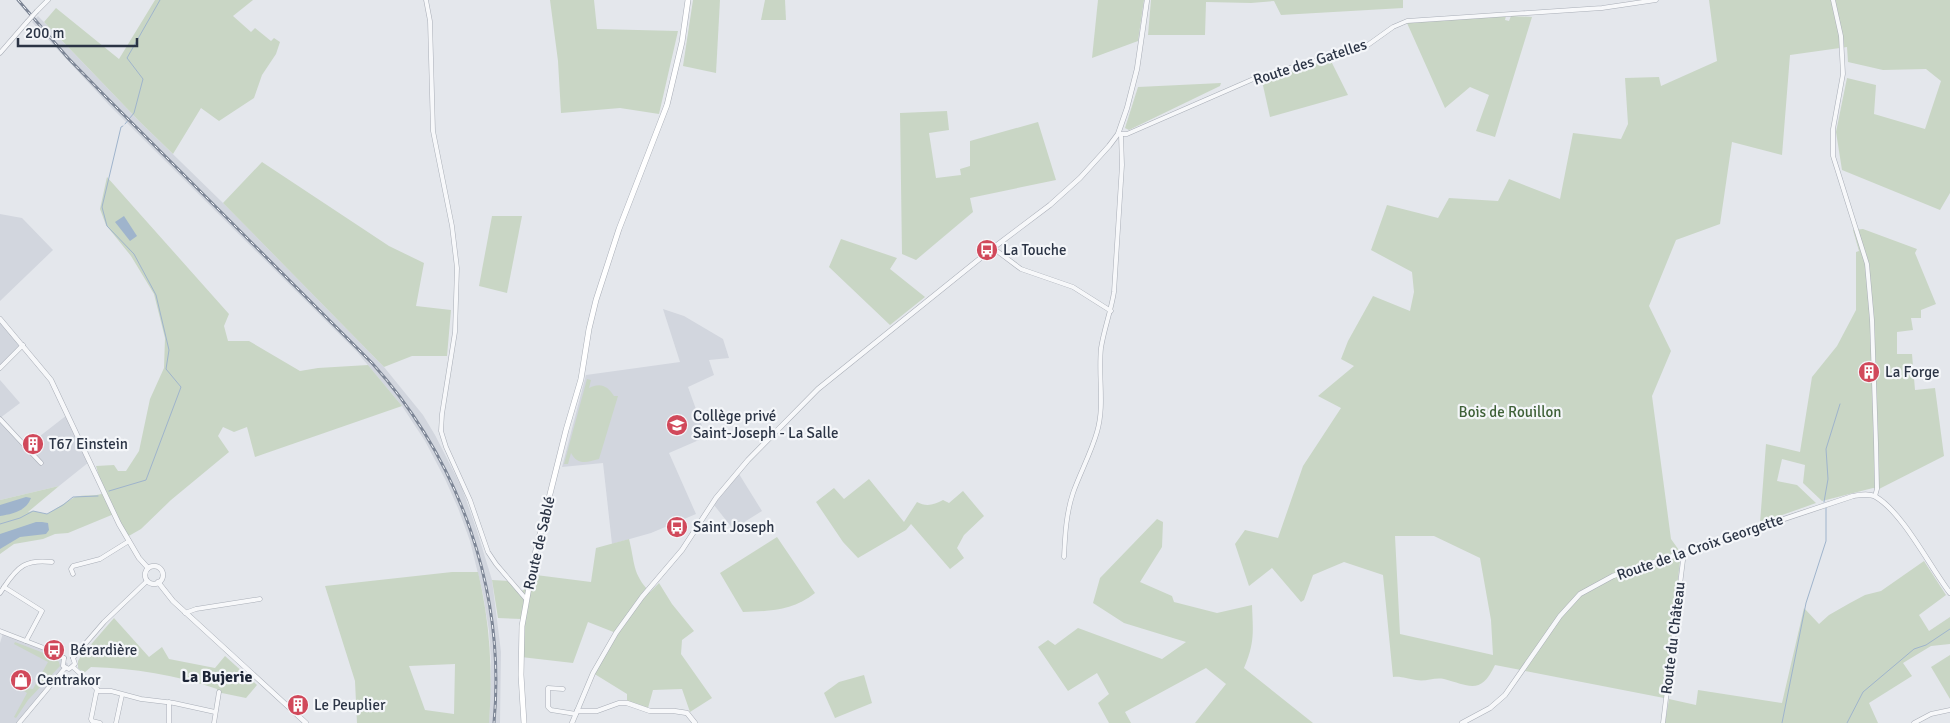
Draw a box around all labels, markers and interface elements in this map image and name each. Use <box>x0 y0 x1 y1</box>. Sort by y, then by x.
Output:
scale bar <box>18 15 136 47</box>
text: 200 m <box>25 24 65 42</box>
street label: Route des Gatelles <box>1251 35 1369 89</box>
bus stop icon: La Touche <box>975 238 999 262</box>
place label: La Touche <box>1003 241 1066 259</box>
building icon: La Forge <box>1857 360 1881 384</box>
place label: La Forge <box>1885 363 1940 381</box>
park label: Bois de Rouillon <box>1459 403 1561 421</box>
place label: Collège privé Saint-Joseph - La Salle <box>693 407 839 442</box>
school or university icon: Collège privé Saint-Joseph - La Salle <box>665 413 689 437</box>
building icon: T67 Einstein <box>21 432 45 456</box>
place label: T67 Einstein <box>49 435 128 453</box>
street label: Route de Sablé <box>520 495 558 591</box>
street label: Route de la Croix Georgette <box>1614 510 1786 584</box>
bus stop icon: Saint Joseph <box>665 515 689 539</box>
place label: Saint Joseph <box>693 518 774 536</box>
street label: Route du Château <box>1657 581 1689 695</box>
bus stop icon: Bérardière <box>42 638 66 662</box>
place label: Bérardière <box>70 641 137 659</box>
district label: La Bujerie <box>182 667 252 687</box>
shop icon: Centrakor <box>9 668 33 692</box>
place label: Centrakor <box>37 671 101 689</box>
building icon: Le Peuplier <box>286 693 310 717</box>
place label: Le Peuplier <box>314 696 386 714</box>

